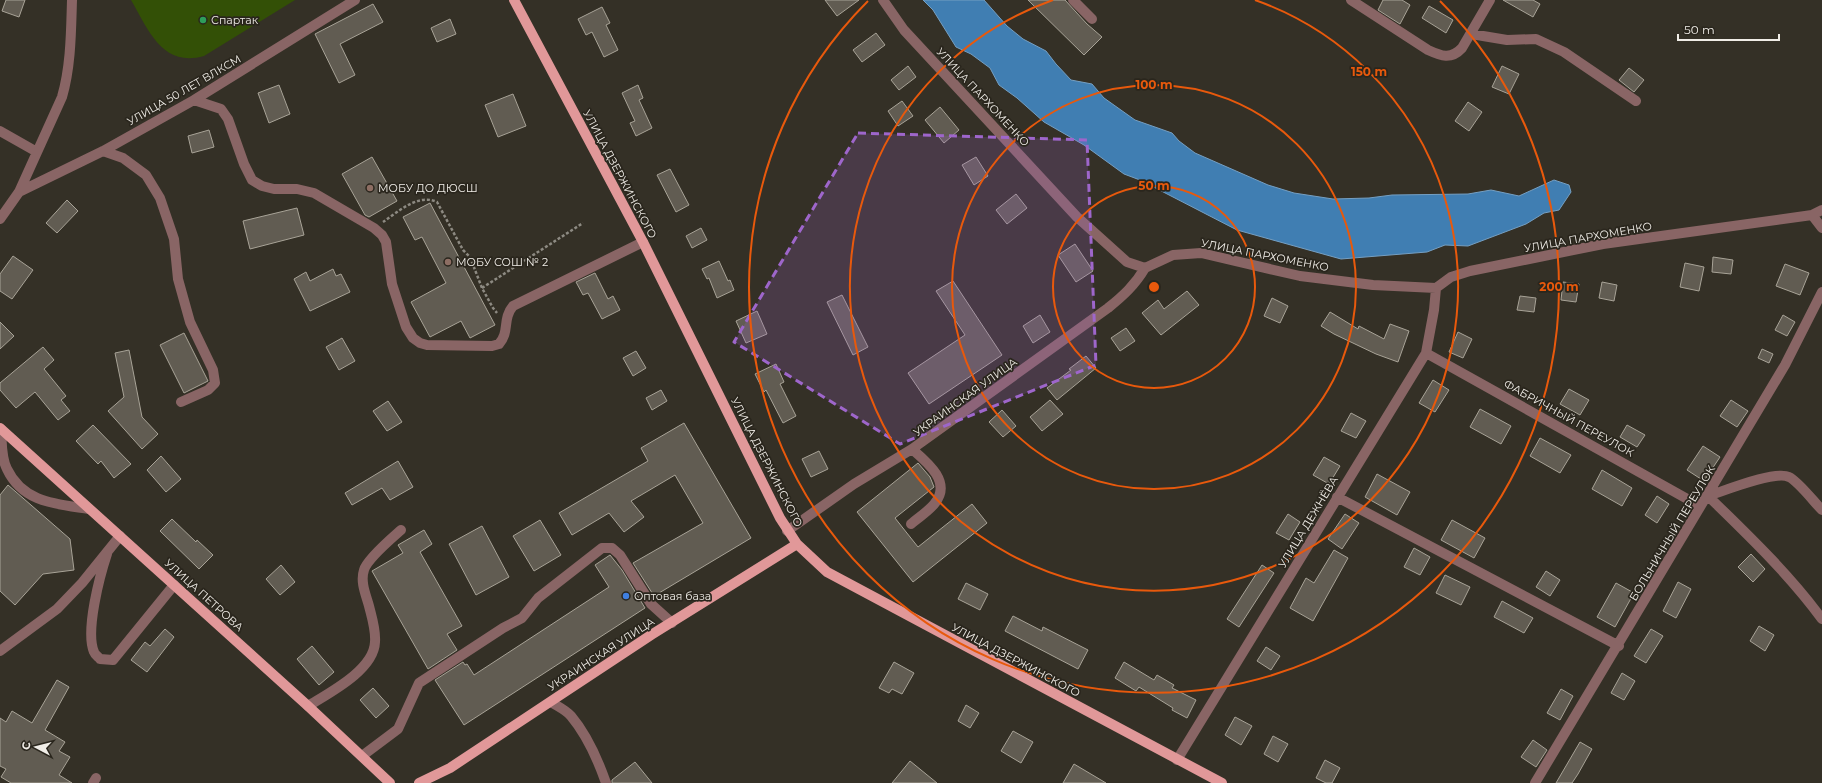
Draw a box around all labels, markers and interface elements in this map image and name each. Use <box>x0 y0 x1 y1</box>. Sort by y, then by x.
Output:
place label: Спартак <box>211 13 259 27</box>
marker: Спартак <box>198 15 208 25</box>
scale bar <box>1678 16 1779 42</box>
text: 50 m <box>1684 22 1715 37</box>
street label: УЛИЦА ПАРХОМЕНКО <box>934 45 1032 149</box>
street label: УЛИЦА 50 ЛЕТ ВЛКСМ <box>124 52 244 128</box>
text: 150 m <box>1351 64 1387 79</box>
text: 100 m <box>1136 77 1172 92</box>
street label: УЛИЦА ДЗЕРЖИНСКОГО <box>580 107 660 241</box>
text: 50 m <box>1138 178 1170 193</box>
place label: МОБУ ДО ДЮСШ <box>378 181 478 195</box>
marker: МОБУ ДО ДЮСШ <box>365 183 375 193</box>
street label: УЛИЦА ПАРХОМЕНКО <box>1523 219 1653 255</box>
street label: УЛИЦА ПАРХОМЕНКО <box>1200 236 1330 274</box>
place label: МОБУ СОШ № 2 <box>456 255 548 269</box>
marker: МОБУ СОШ № 2 <box>443 257 453 267</box>
text: 200 m <box>1539 279 1579 294</box>
centre of rings <box>1147 280 1161 294</box>
street label: УКРАИНСКАЯ УЛИЦА <box>910 354 1020 439</box>
street label: ФАБРИЧНЫЙ ПЕРЕУЛОК <box>1501 376 1637 460</box>
street label: УЛИЦА ДЗЕРЖИНСКОГО <box>728 395 806 529</box>
street label: БОЛЬНИЧНЫЙ ПЕРЕУЛОК <box>1626 463 1718 603</box>
street label: УЛИЦА ДЕЖНЁВА <box>1275 473 1341 570</box>
street label: УЛИЦА ПЕТРОВА <box>162 556 247 635</box>
place label: Оптовая база <box>634 589 711 603</box>
marker: Оптовая база <box>621 591 631 601</box>
street label: УКРАИНСКАЯ УЛИЦА <box>545 614 658 694</box>
street label: УЛИЦА ДЗЕРЖИНСКОГО <box>949 620 1083 700</box>
north arrow <box>16 727 56 767</box>
text: С <box>19 741 34 751</box>

